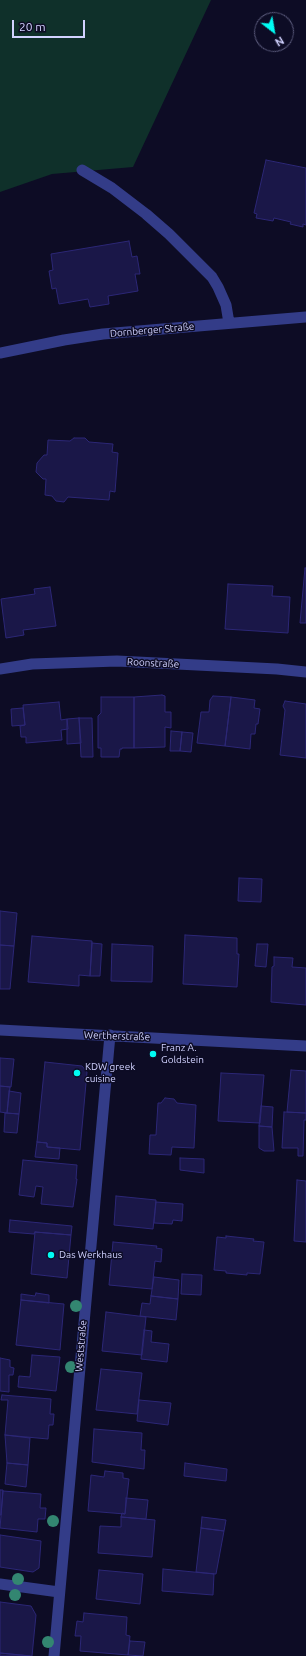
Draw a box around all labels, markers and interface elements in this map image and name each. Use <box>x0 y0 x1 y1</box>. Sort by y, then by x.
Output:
scale bar <box>14 12 87 38</box>
north arrow <box>254 12 294 52</box>
text: 20 m <box>19 20 46 33</box>
text: N <box>273 34 286 49</box>
street label: Dornberger Straße <box>109 320 195 340</box>
street label: Roonstraße <box>127 656 179 670</box>
street label: Wertherstraße <box>84 1029 150 1043</box>
place label: Franz A. Goldstein <box>161 1042 204 1066</box>
marker: Franz A. Goldstein <box>148 1049 158 1059</box>
place label: KDW greek cuisine <box>85 1061 135 1084</box>
marker: KDW greek cuisine <box>72 1068 82 1078</box>
place label: Das Werkhaus <box>59 1249 122 1261</box>
marker: Das Werkhaus <box>46 1250 56 1260</box>
street label: Weststraße <box>73 1320 89 1372</box>

